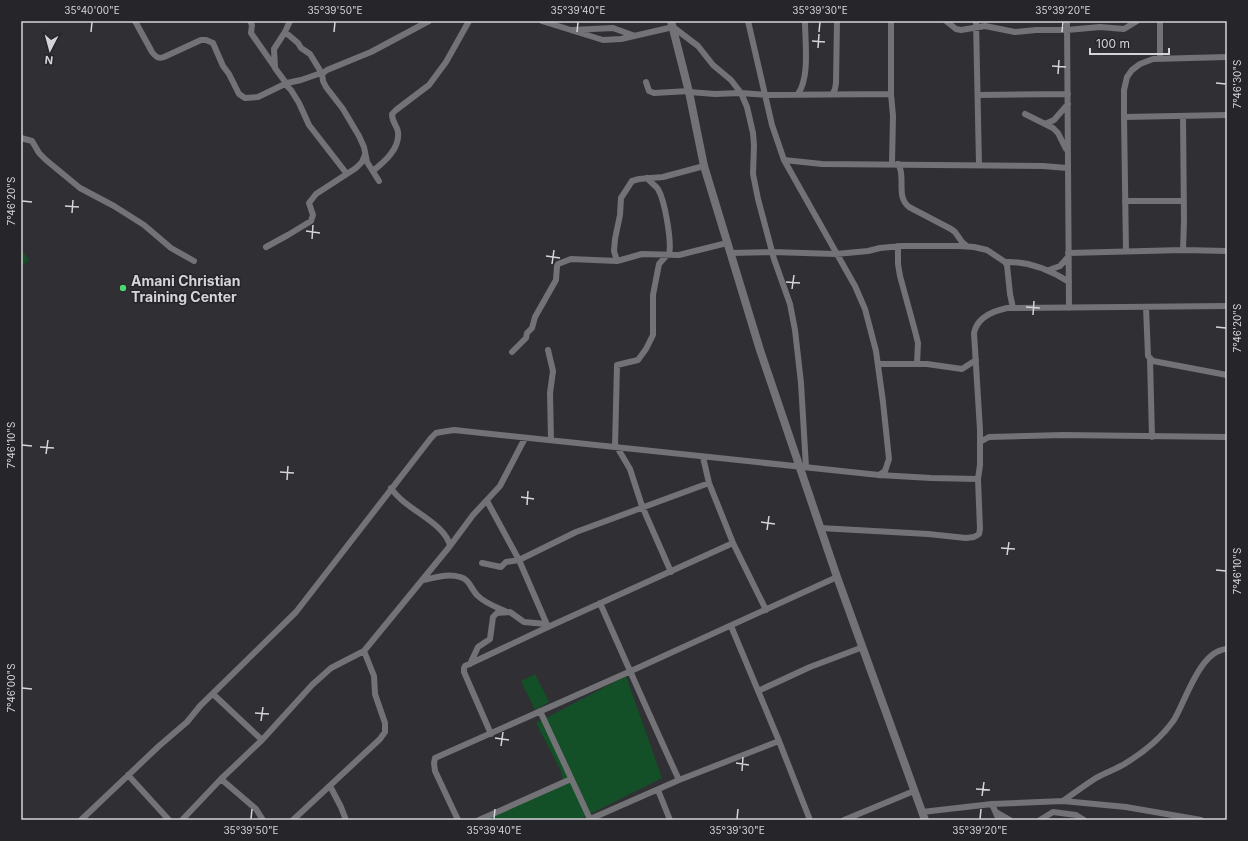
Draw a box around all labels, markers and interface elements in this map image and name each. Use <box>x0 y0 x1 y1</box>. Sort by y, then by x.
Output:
text: 35°40'00"E <box>64 4 120 16</box>
text: 35°39'50"E <box>307 4 363 16</box>
text: 35°39'40"E <box>551 4 606 16</box>
text: 35°39'30"E <box>792 4 848 16</box>
text: 35°39'20"E <box>1035 4 1091 16</box>
north arrow <box>30 30 70 70</box>
scale bar <box>1090 30 1169 56</box>
text: 100 m <box>1096 36 1130 51</box>
text: N <box>44 53 54 67</box>
text: 7°46'30"S <box>1231 60 1243 108</box>
text: 7°46'20"S <box>5 177 17 225</box>
place label: Amani Christian Training Center <box>131 272 240 305</box>
marker: Amani Christian Training Center <box>118 283 128 293</box>
text: 7°46'20"S <box>1231 304 1243 352</box>
text: 7°46'10"S <box>5 422 17 468</box>
text: 7°46'10"S <box>1231 548 1243 594</box>
text: 7°46'00"S <box>5 663 17 713</box>
text: 35°39'50"E <box>223 824 279 836</box>
text: 35°39'40"E <box>467 824 522 836</box>
text: 35°39'30"E <box>709 824 765 836</box>
text: 35°39'20"E <box>952 824 1008 836</box>

